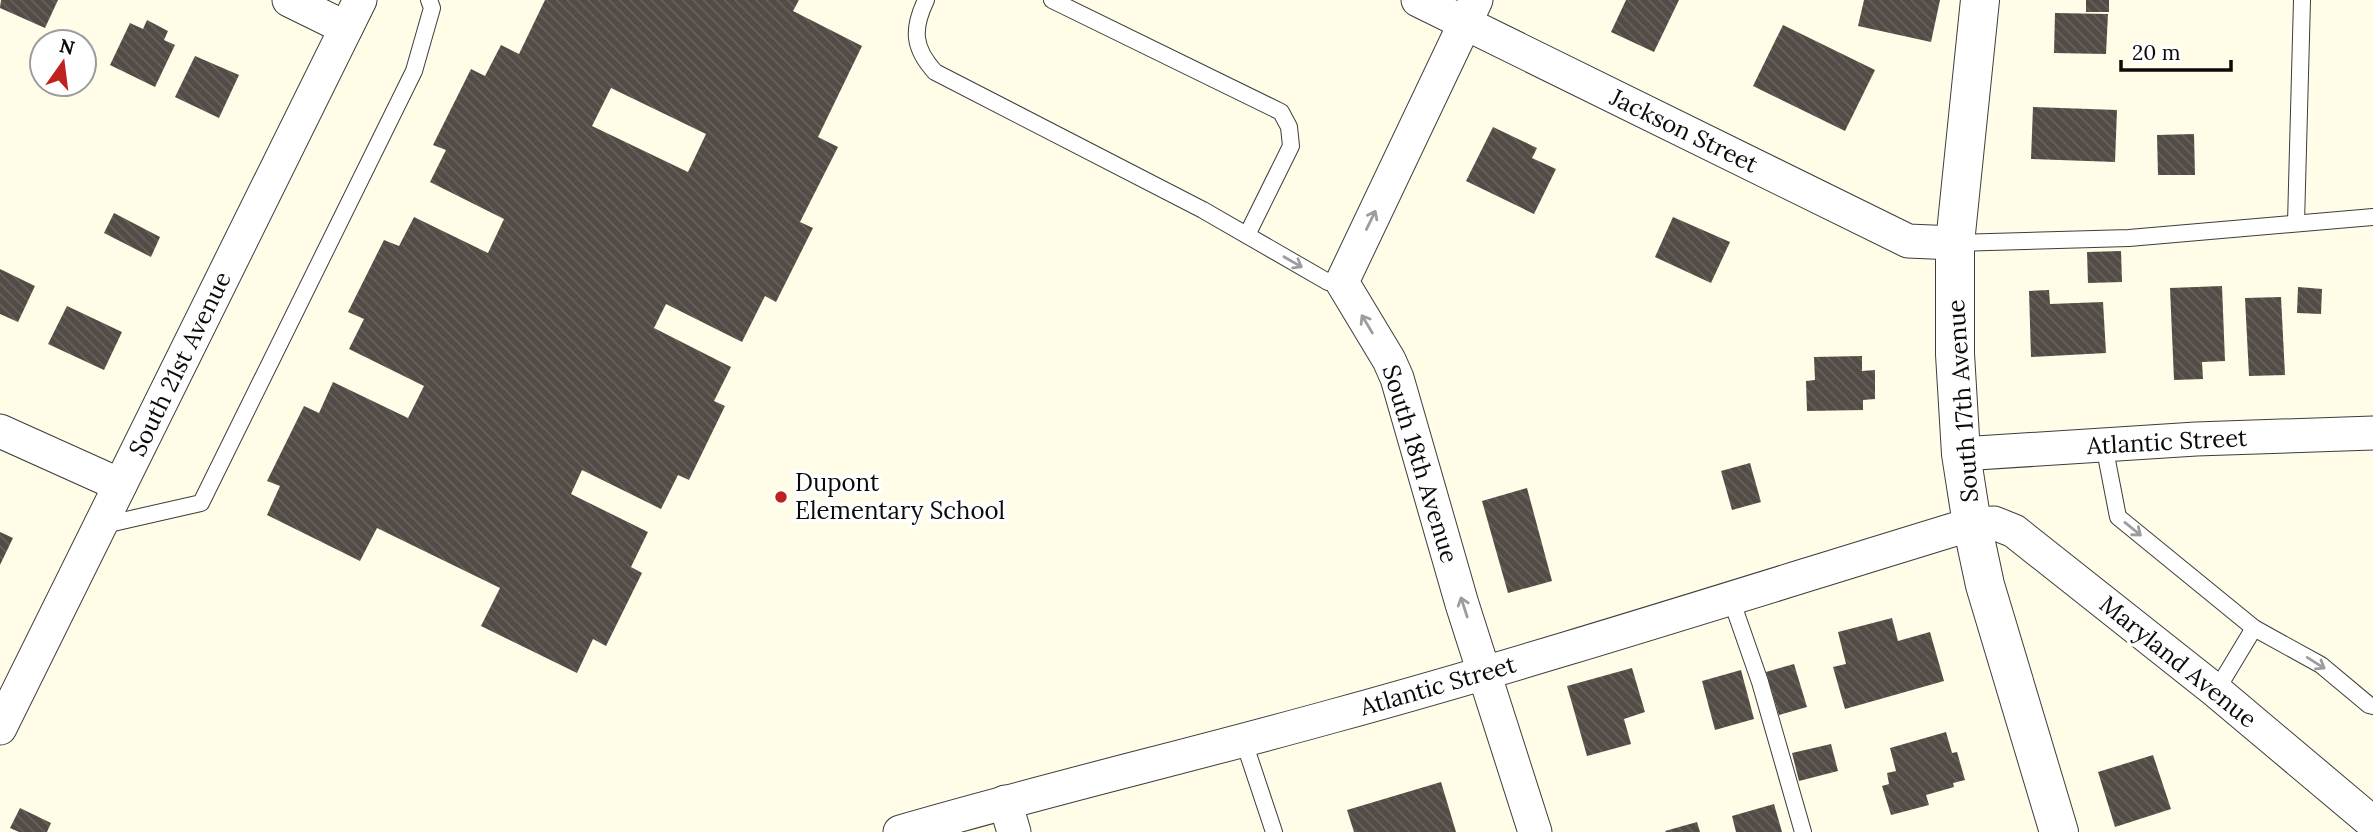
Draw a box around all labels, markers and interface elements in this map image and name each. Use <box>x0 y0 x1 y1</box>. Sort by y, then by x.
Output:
north arrow <box>28 28 98 98</box>
scale bar <box>2121 28 2231 72</box>
text: N <box>57 33 77 60</box>
text: 20 m <box>2132 39 2181 66</box>
street label: Jackson Street <box>1604 81 1764 180</box>
one-way arrow <box>1365 210 1378 232</box>
one-way arrow <box>1283 255 1303 269</box>
street label: South 21st Avenue <box>121 266 238 461</box>
street label: South 17th Avenue <box>1940 299 1985 503</box>
one-way arrow <box>1360 314 1374 334</box>
street label: South 18th Avenue <box>1376 361 1465 567</box>
street label: Atlantic Street <box>2085 422 2249 461</box>
place label: Dupont Elementary School <box>795 467 1005 526</box>
marker: Dupont Elementary School <box>773 489 789 505</box>
one-way arrow <box>2124 521 2142 537</box>
street label: Maryland Avenue <box>2093 589 2263 735</box>
one-way arrow <box>1457 597 1469 619</box>
street label: Atlantic Street <box>1355 648 1520 723</box>
one-way arrow <box>2306 656 2326 670</box>

